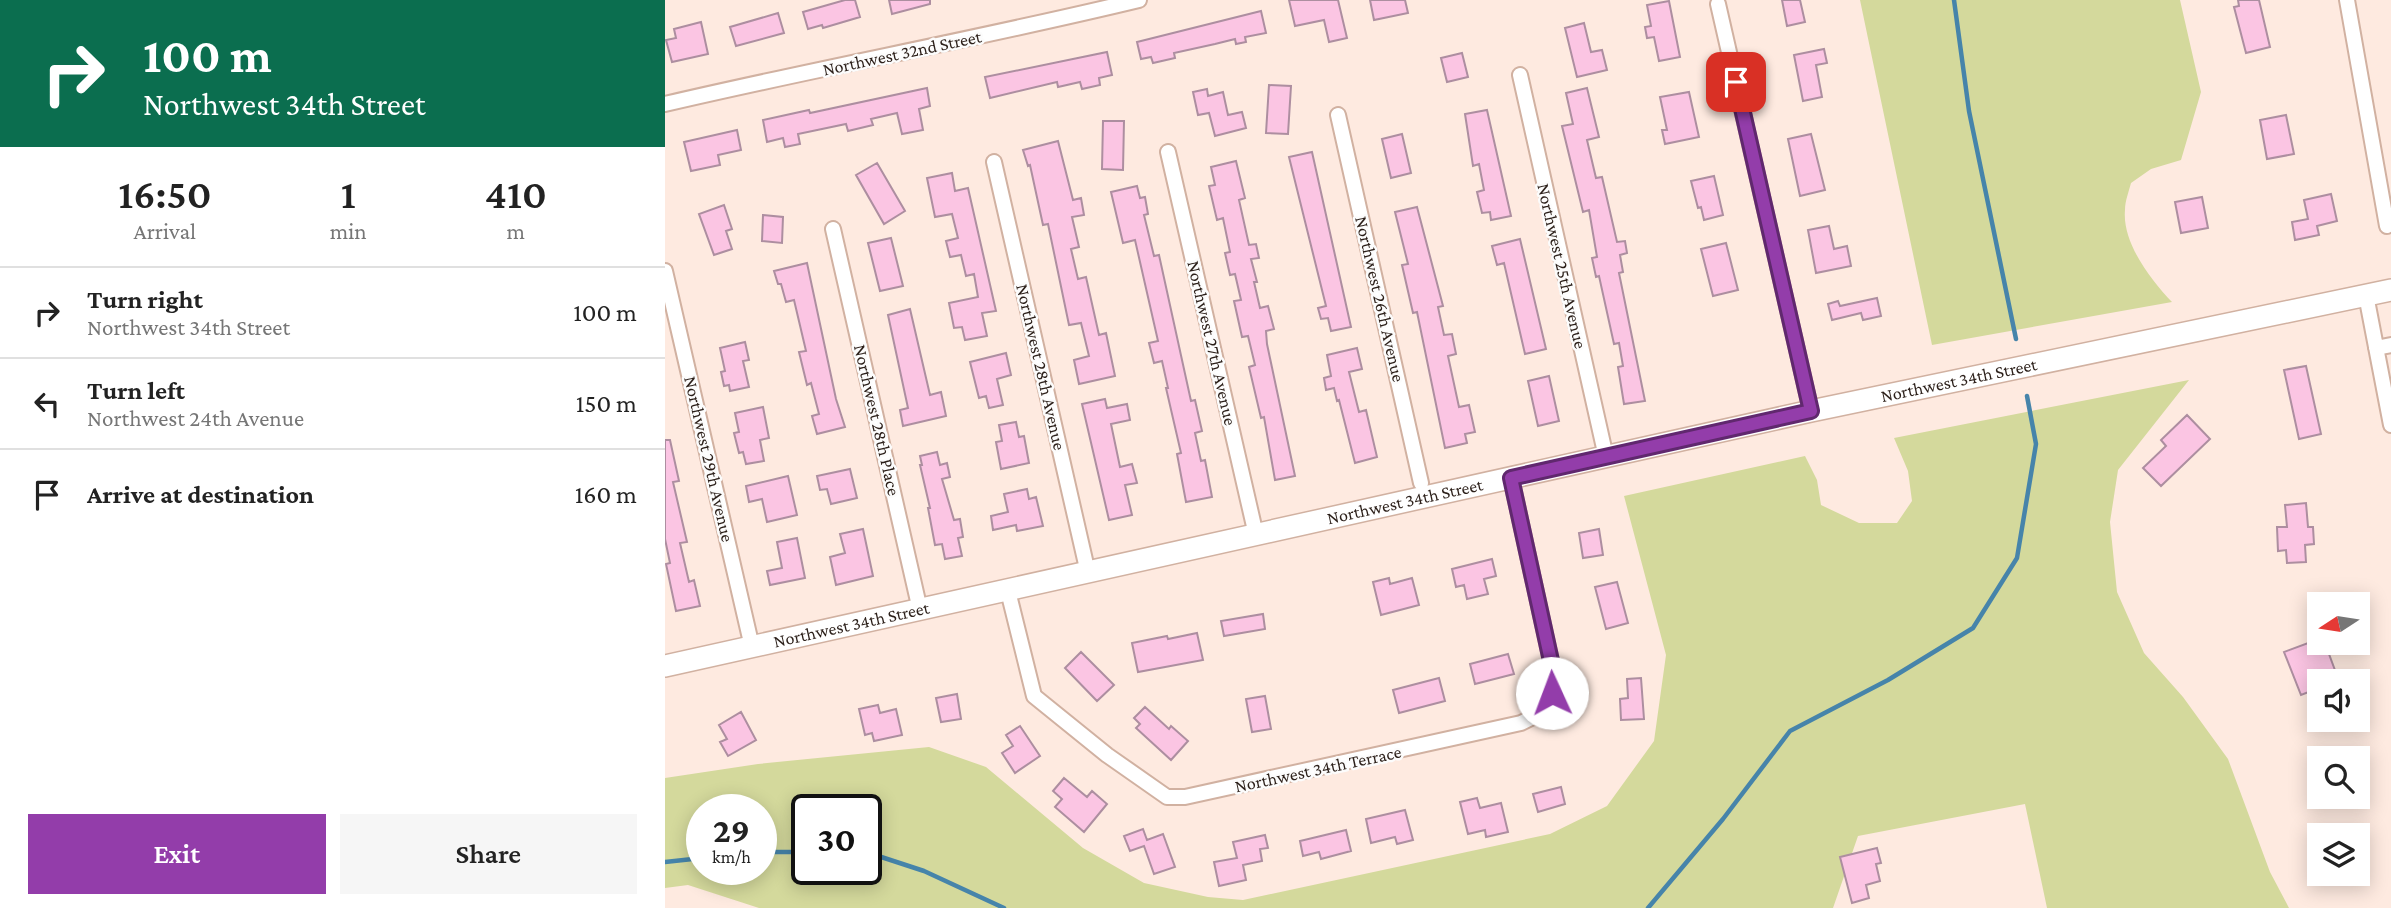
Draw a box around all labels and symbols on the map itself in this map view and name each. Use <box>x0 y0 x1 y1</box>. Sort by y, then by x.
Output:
street label: Northwest 32nd Street <box>821 26 984 80</box>
pin <box>1706 52 1766 112</box>
street label: Northwest 25th Avenue <box>1533 181 1591 351</box>
street label: Northwest 26th Avenue <box>1351 214 1409 384</box>
street label: Northwest 27th Avenue <box>1183 259 1241 427</box>
street label: Northwest 28th Avenue <box>1012 282 1070 452</box>
street label: Northwest 28th Place <box>850 342 904 498</box>
street label: Northwest 34th Street <box>1879 354 2040 406</box>
street label: Northwest 29th Avenue <box>680 374 738 544</box>
street label: Northwest 34th Street <box>1325 474 1486 528</box>
north arrow <box>2307 592 2369 654</box>
street label: Northwest 34th Street <box>772 597 932 652</box>
position arrow <box>1515 656 1589 730</box>
street label: Northwest 34th Terrace <box>1233 742 1403 796</box>
speed limit sign: 30 <box>791 794 882 885</box>

